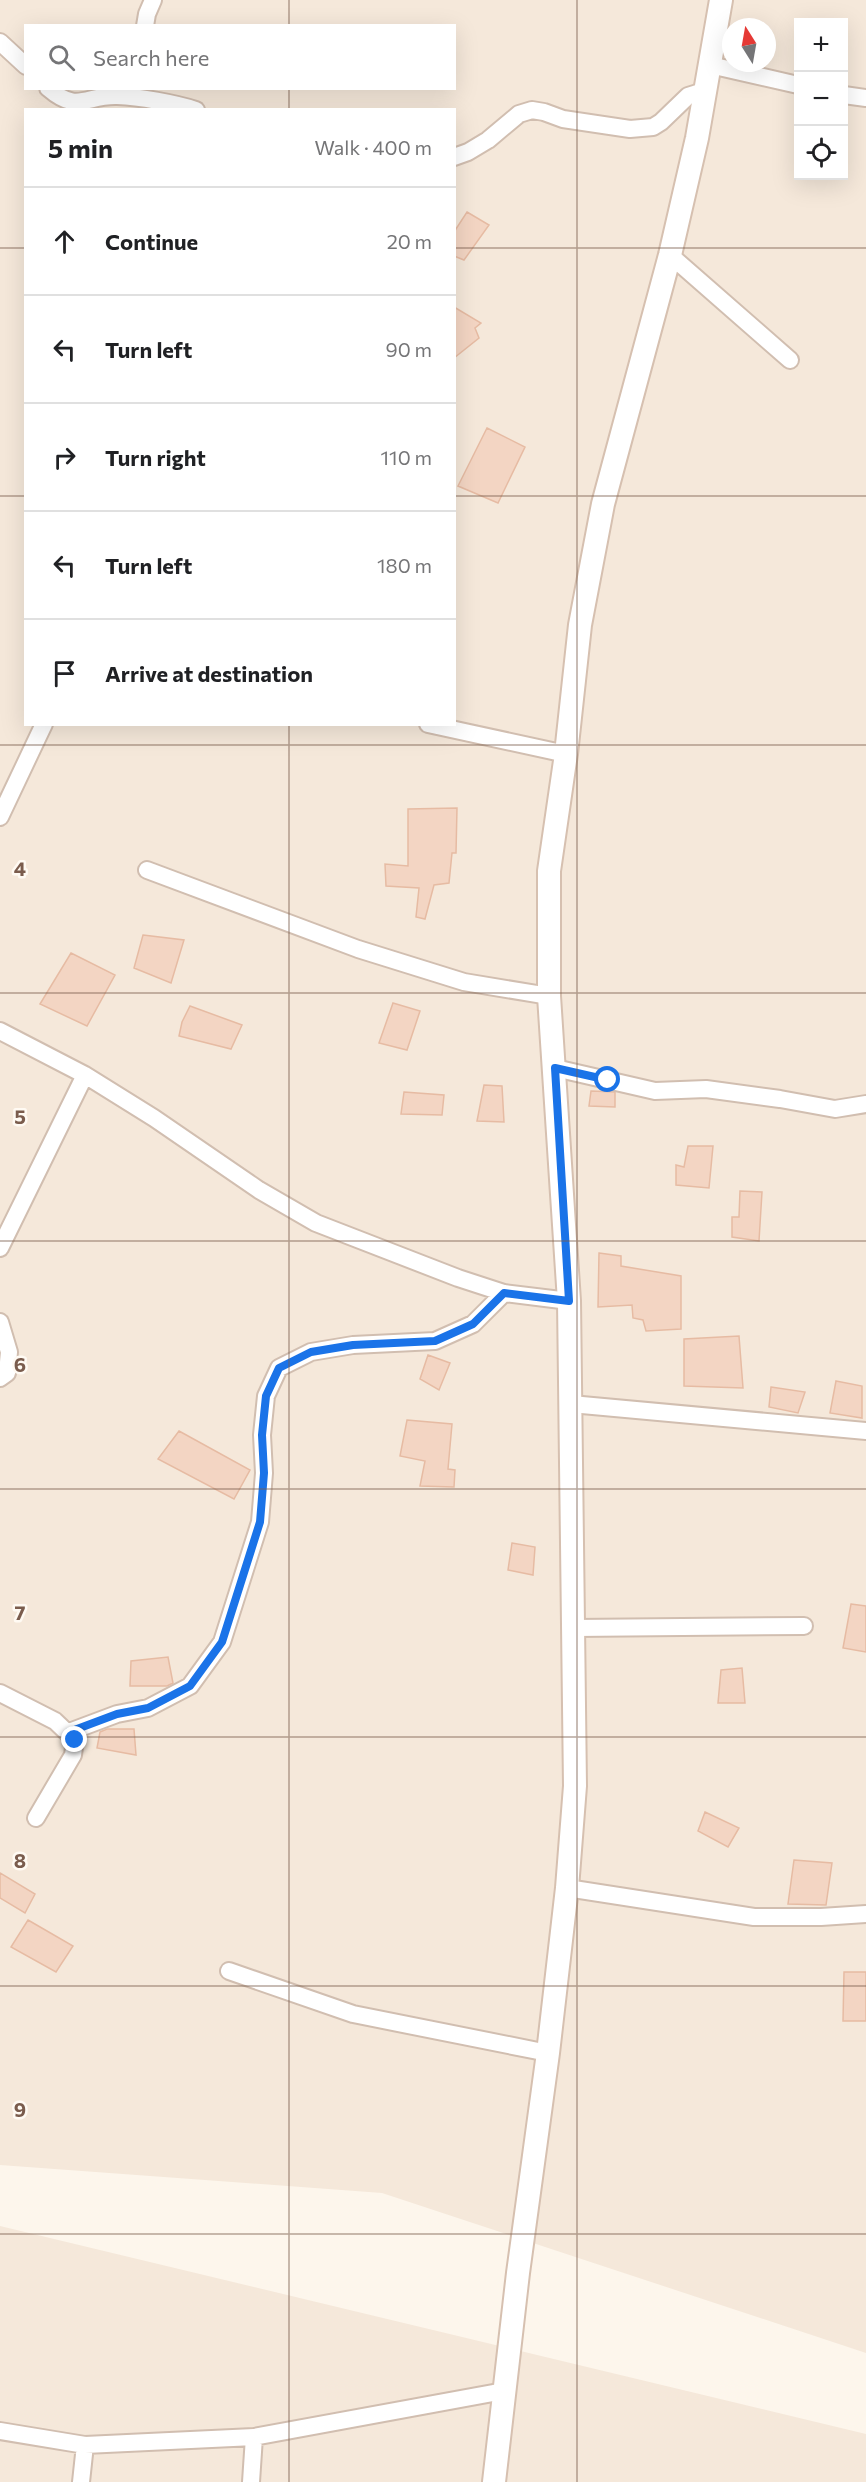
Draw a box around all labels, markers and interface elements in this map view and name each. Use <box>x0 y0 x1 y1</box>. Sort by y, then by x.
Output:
north arrow <box>722 18 776 72</box>
map controls <box>794 18 848 180</box>
button: + <box>794 18 848 72</box>
search box <box>24 24 456 90</box>
icon: search <box>45 41 78 74</box>
text: Search here <box>93 44 209 71</box>
button: − <box>794 72 848 126</box>
button: locate <box>794 126 848 180</box>
text: 5 min <box>48 132 113 163</box>
text: Walk · 400 m <box>315 135 432 159</box>
icon: ahead <box>48 225 81 258</box>
text: Continue <box>105 228 198 255</box>
text: 20 m <box>387 229 432 253</box>
icon: left <box>48 333 81 366</box>
text: Turn left <box>105 336 192 363</box>
text: 90 m <box>386 337 432 361</box>
icon: right <box>48 441 81 474</box>
text: Turn right <box>105 444 206 471</box>
text: 110 m <box>381 445 432 469</box>
icon: left <box>48 549 81 582</box>
text: Turn left <box>105 552 192 579</box>
text: 180 m <box>377 553 432 577</box>
icon: arrive <box>48 657 81 690</box>
text: Arrive at destination <box>105 660 313 687</box>
text: 4 <box>14 856 26 880</box>
route start <box>594 1066 620 1092</box>
text: 5 <box>14 1104 26 1128</box>
text: 6 <box>14 1352 26 1376</box>
text: 7 <box>15 1600 26 1624</box>
route end <box>61 1726 87 1752</box>
text: 8 <box>14 1848 26 1872</box>
text: 9 <box>14 2097 26 2121</box>

